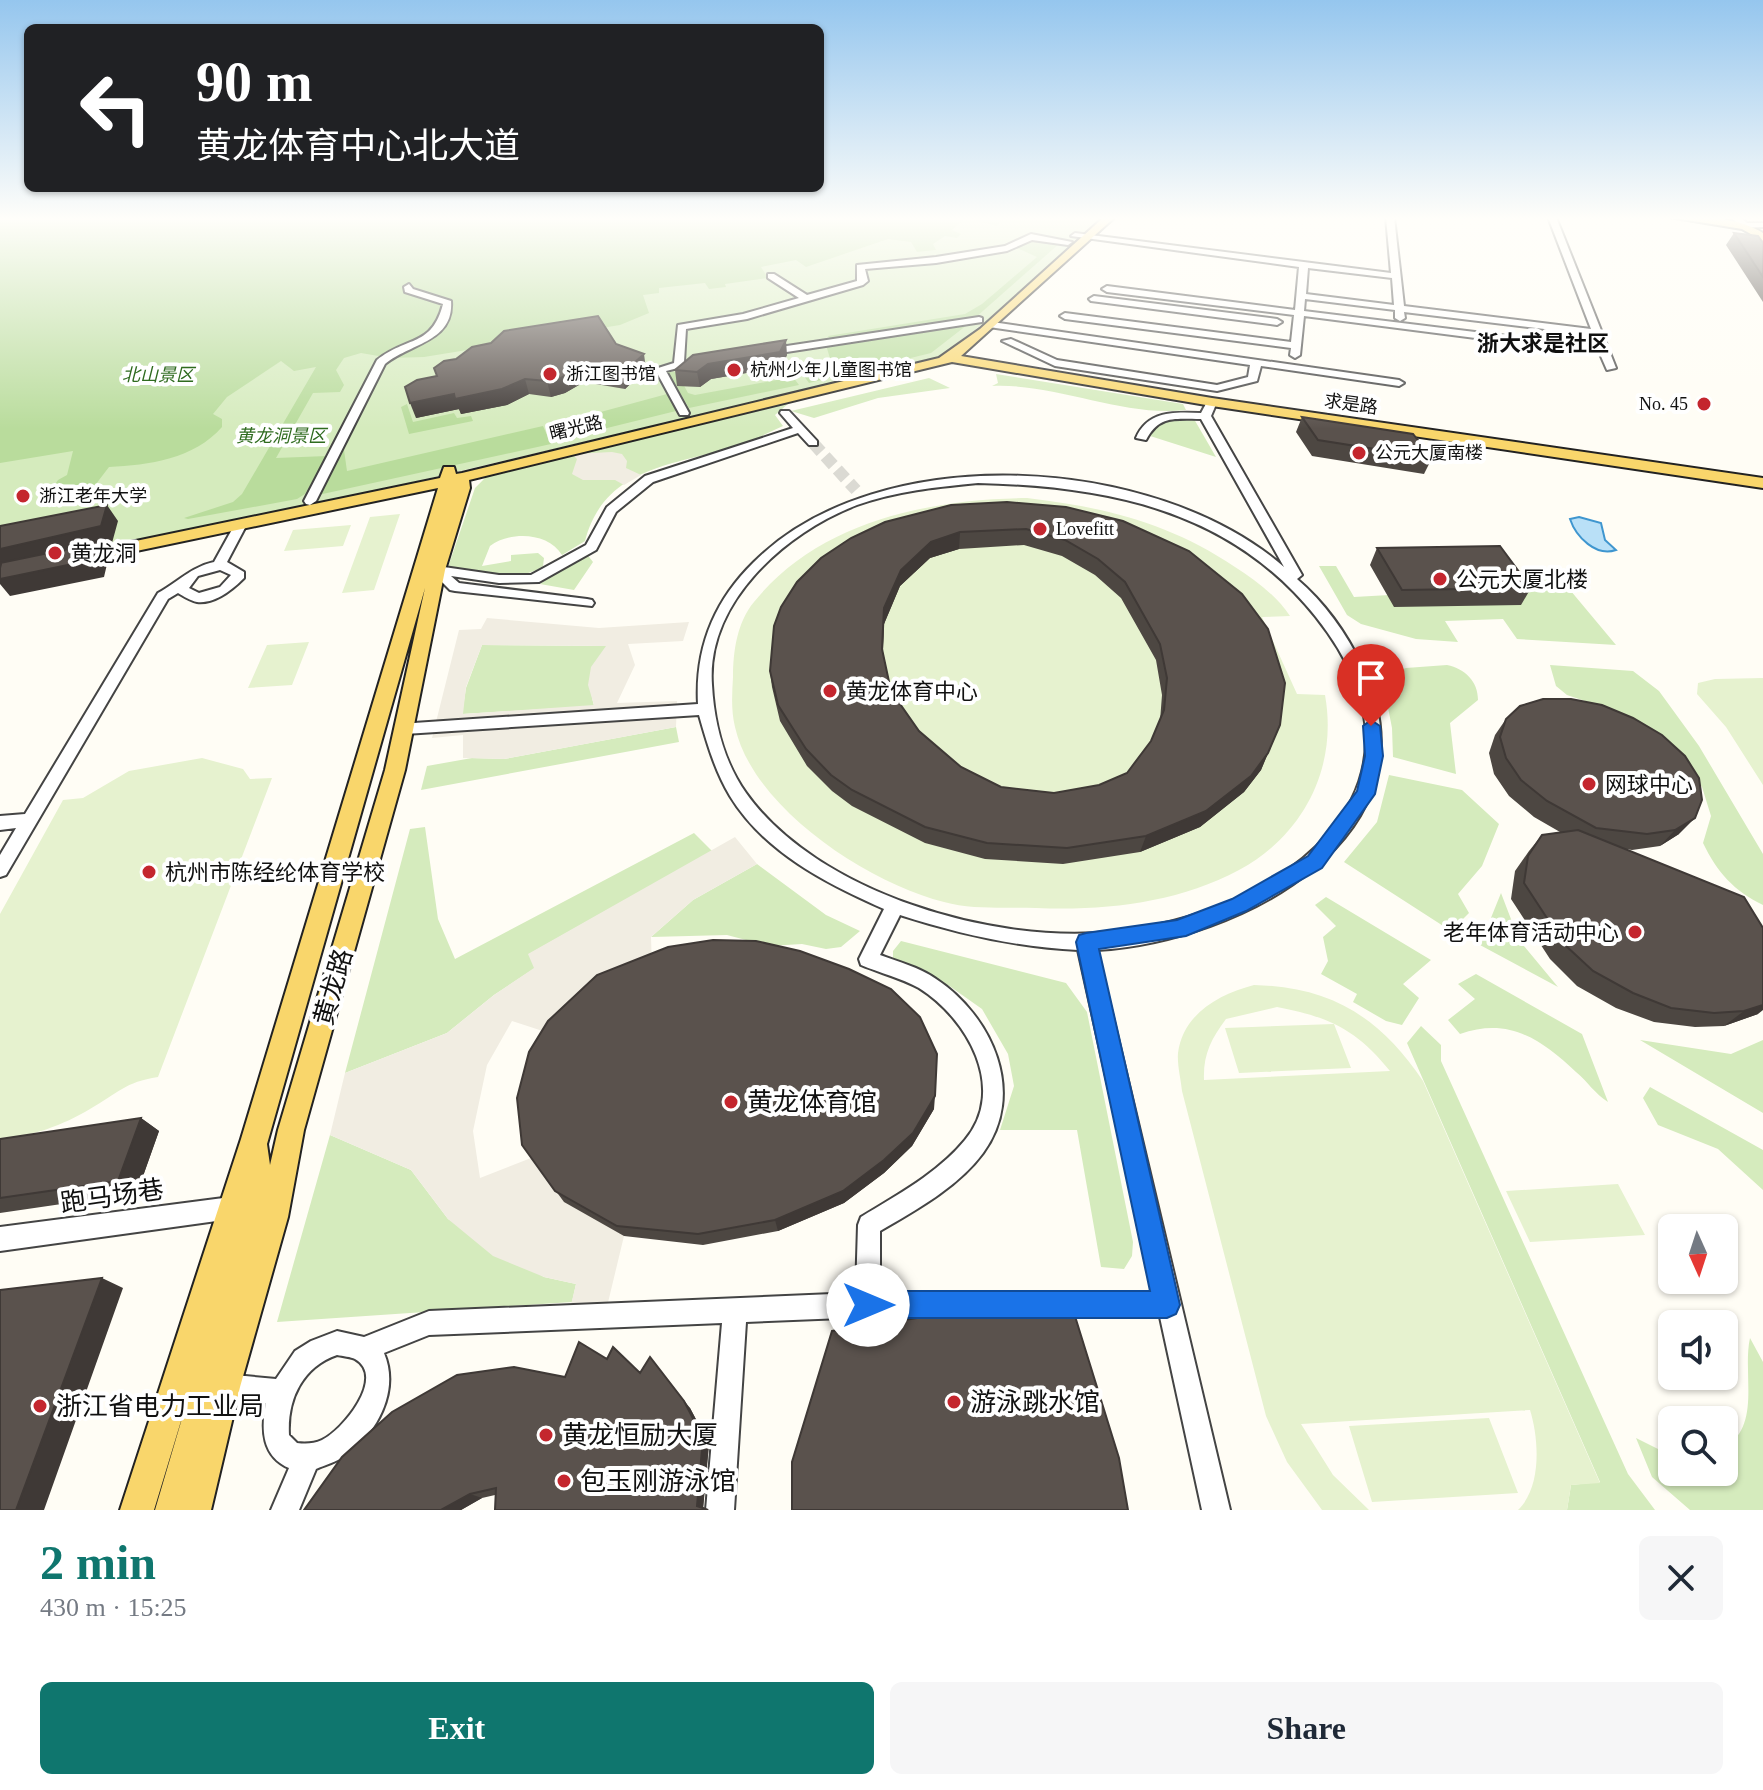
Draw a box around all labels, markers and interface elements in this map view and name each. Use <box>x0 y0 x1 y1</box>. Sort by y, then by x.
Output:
text: 90 m <box>196 51 313 113</box>
icon: left <box>64 56 168 160</box>
text: 黄龙体育中心北大道 <box>196 126 520 166</box>
district label: 浙大求是社区 <box>1477 331 1609 356</box>
place label: 杭州少年儿童图书馆 <box>750 360 912 380</box>
marker: 杭州少年儿童图书馆 <box>725 361 743 379</box>
place label: 浙江图书馆 <box>566 364 656 384</box>
park label: 北山景区 <box>122 365 197 385</box>
marker: 浙江图书馆 <box>541 365 559 383</box>
street label: 求是路 <box>1323 390 1379 418</box>
place label: No. 45 <box>1639 394 1688 414</box>
marker: No. 45 <box>1695 395 1713 413</box>
street label: 曙光路 <box>547 412 605 444</box>
park label: 黄龙洞景区 <box>236 426 329 446</box>
place label: 公元大厦南楼 <box>1375 443 1483 463</box>
marker: 公元大厦南楼 <box>1350 444 1368 462</box>
place label: 浙江老年大学 <box>39 486 147 506</box>
marker: 浙江老年大学 <box>14 487 32 505</box>
place label: Lovefitt <box>1056 519 1114 539</box>
marker: Lovefitt <box>1031 520 1049 538</box>
place label: 黄龙洞 <box>71 541 137 566</box>
marker: 黄龙洞 <box>46 544 64 562</box>
place label: 公元大厦北楼 <box>1456 567 1588 592</box>
marker: 公元大厦北楼 <box>1431 570 1449 588</box>
pin <box>1337 644 1405 726</box>
icon: arrive <box>1349 656 1393 700</box>
place label: 黄龙体育中心 <box>846 679 978 704</box>
marker: 黄龙体育中心 <box>821 682 839 700</box>
place label: 网球中心 <box>1605 772 1693 797</box>
marker: 网球中心 <box>1580 775 1598 793</box>
place label: 杭州市陈经纶体育学校 <box>165 860 385 885</box>
marker: 杭州市陈经纶体育学校 <box>140 863 158 881</box>
place label: 老年体育活动中心 <box>1443 920 1619 945</box>
marker: 老年体育活动中心 <box>1626 923 1644 941</box>
street label: 黄龙路 <box>309 946 358 1029</box>
place label: 黄龙体育馆 <box>747 1088 877 1117</box>
marker: 黄龙体育馆 <box>722 1093 740 1111</box>
street label: 跑马场巷 <box>59 1175 166 1218</box>
north arrow <box>1658 1214 1738 1294</box>
map controls <box>1658 1214 1738 1486</box>
position arrow <box>826 1263 910 1347</box>
button: sound <box>1658 1310 1738 1390</box>
place label: 游泳跳水馆 <box>970 1388 1100 1417</box>
place label: 浙江省电力工业局 <box>56 1392 264 1421</box>
marker: 游泳跳水馆 <box>945 1393 963 1411</box>
marker: 浙江省电力工业局 <box>31 1397 49 1415</box>
button: search <box>1658 1406 1738 1486</box>
place label: 黄龙恒励大厦 <box>562 1421 718 1450</box>
marker: 黄龙恒励大厦 <box>537 1426 555 1444</box>
place label: 包玉刚游泳馆 <box>580 1467 736 1496</box>
marker: 包玉刚游泳馆 <box>555 1472 573 1490</box>
text: 2 min <box>40 1536 156 1589</box>
button: close <box>1639 1536 1723 1620</box>
text: 430 m · 15:25 <box>40 1593 187 1622</box>
button: Exit <box>40 1682 874 1774</box>
button: Share <box>890 1682 1723 1774</box>

